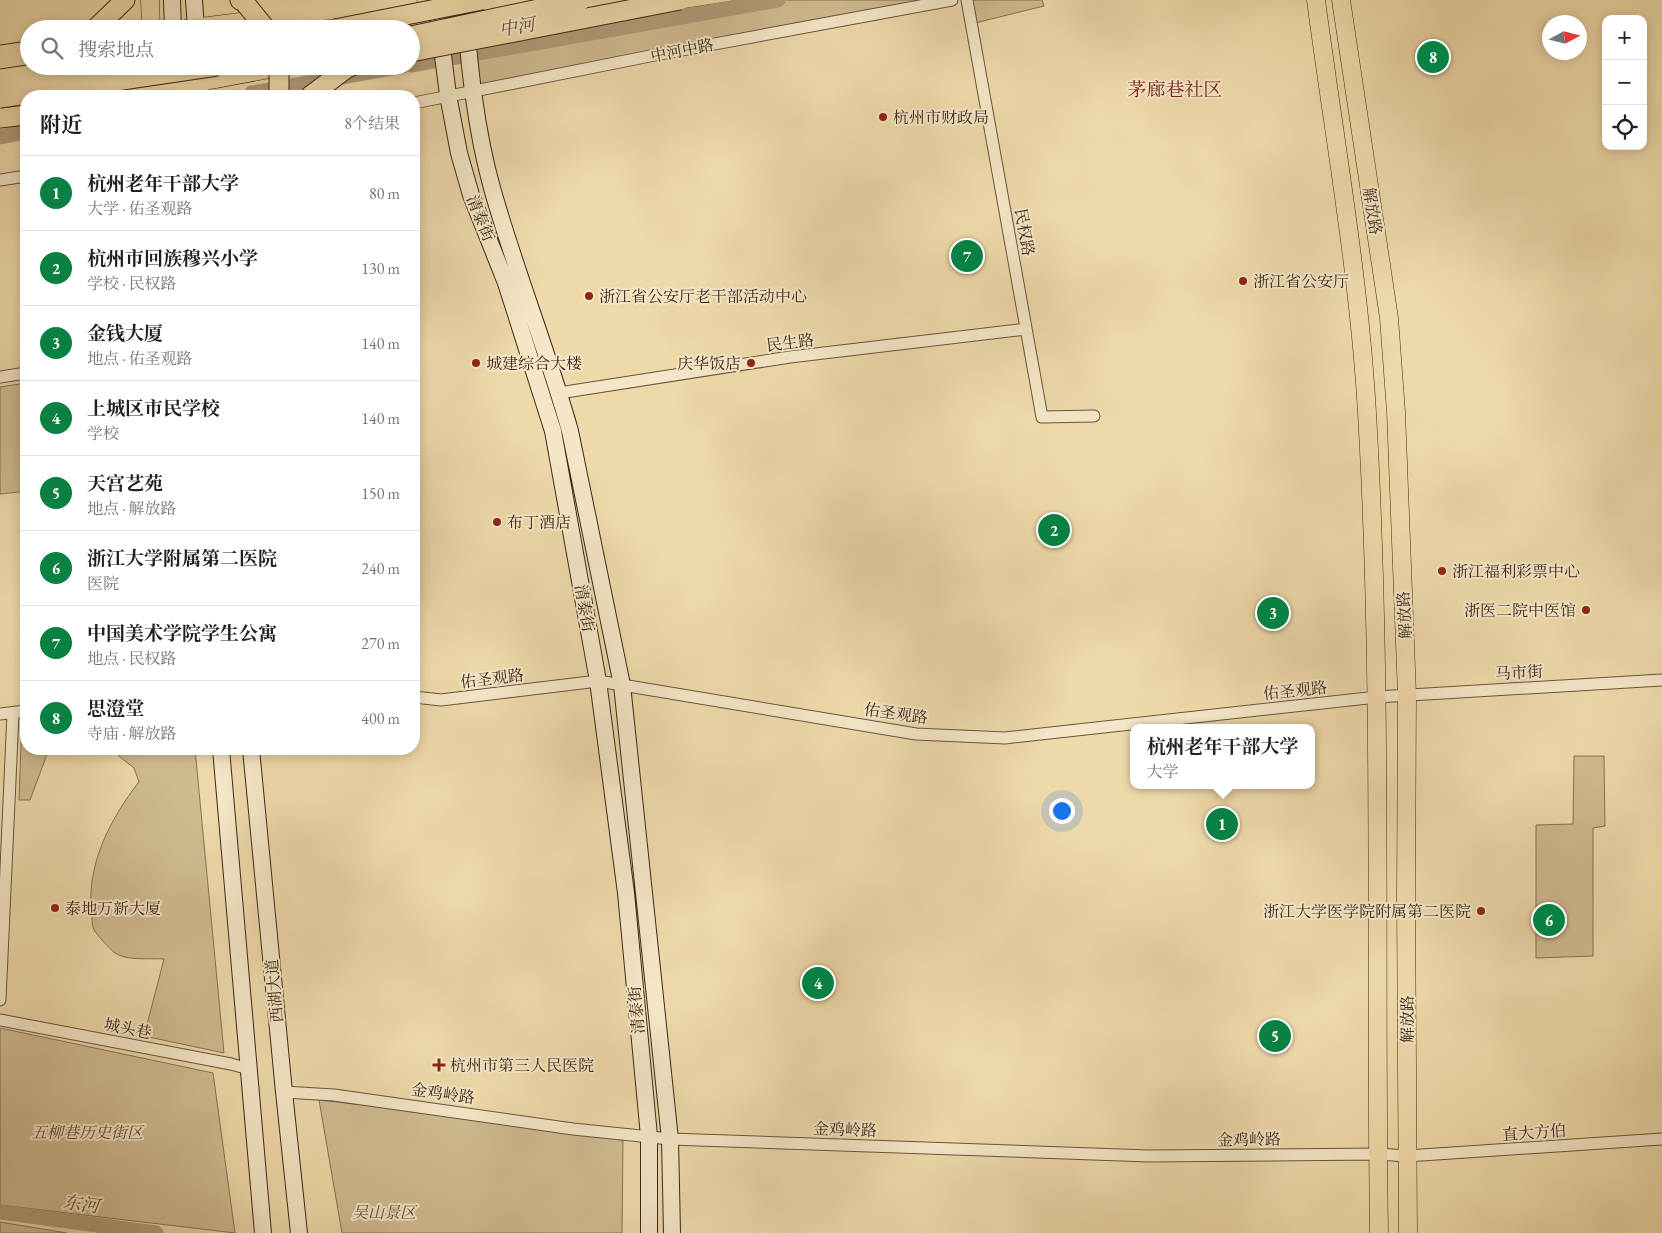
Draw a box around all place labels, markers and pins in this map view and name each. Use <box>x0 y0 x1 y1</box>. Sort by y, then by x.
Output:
pin: 8 <box>1417 38 1449 76</box>
place label: 杭州市财政局 <box>893 107 989 128</box>
marker: 杭州市财政局 <box>877 111 889 123</box>
pin: 7 <box>951 237 983 275</box>
place label: 浙江省公安厅 <box>1253 271 1349 292</box>
marker: 浙江省公安厅 <box>1237 275 1249 287</box>
place label: 浙江省公安厅老干部活动中心 <box>599 286 807 307</box>
marker: 浙江省公安厅老干部活动中心 <box>583 290 595 302</box>
place label: 城建综合大楼 <box>486 353 582 374</box>
place label: 庆华饭店 <box>677 353 741 374</box>
marker: 城建综合大楼 <box>470 357 482 369</box>
marker: 庆华饭店 <box>745 357 757 369</box>
pin: 2 <box>1038 511 1070 549</box>
place label: 布丁酒店 <box>507 512 571 533</box>
marker: 布丁酒店 <box>491 516 503 528</box>
place label: 浙江福利彩票中心 <box>1452 561 1580 582</box>
marker: 浙江福利彩票中心 <box>1436 565 1448 577</box>
pin: 3 <box>1257 594 1289 632</box>
place label: 浙医二院中医馆 <box>1464 600 1576 621</box>
marker: 浙医二院中医馆 <box>1580 604 1592 616</box>
pin: 1 <box>1206 805 1238 843</box>
place label: 泰地万新大厦 <box>65 898 161 919</box>
place label: 浙江大学医学院附属第二医院 <box>1263 901 1471 922</box>
pin: 6 <box>1533 901 1565 939</box>
marker: 泰地万新大厦 <box>49 902 61 914</box>
marker: 浙江大学医学院附属第二医院 <box>1475 905 1487 917</box>
pin: 4 <box>802 964 834 1002</box>
pin: 5 <box>1259 1017 1291 1055</box>
place label: 杭州市第三人民医院 <box>450 1055 594 1076</box>
marker: 杭州市第三人民医院 <box>432 1058 446 1072</box>

